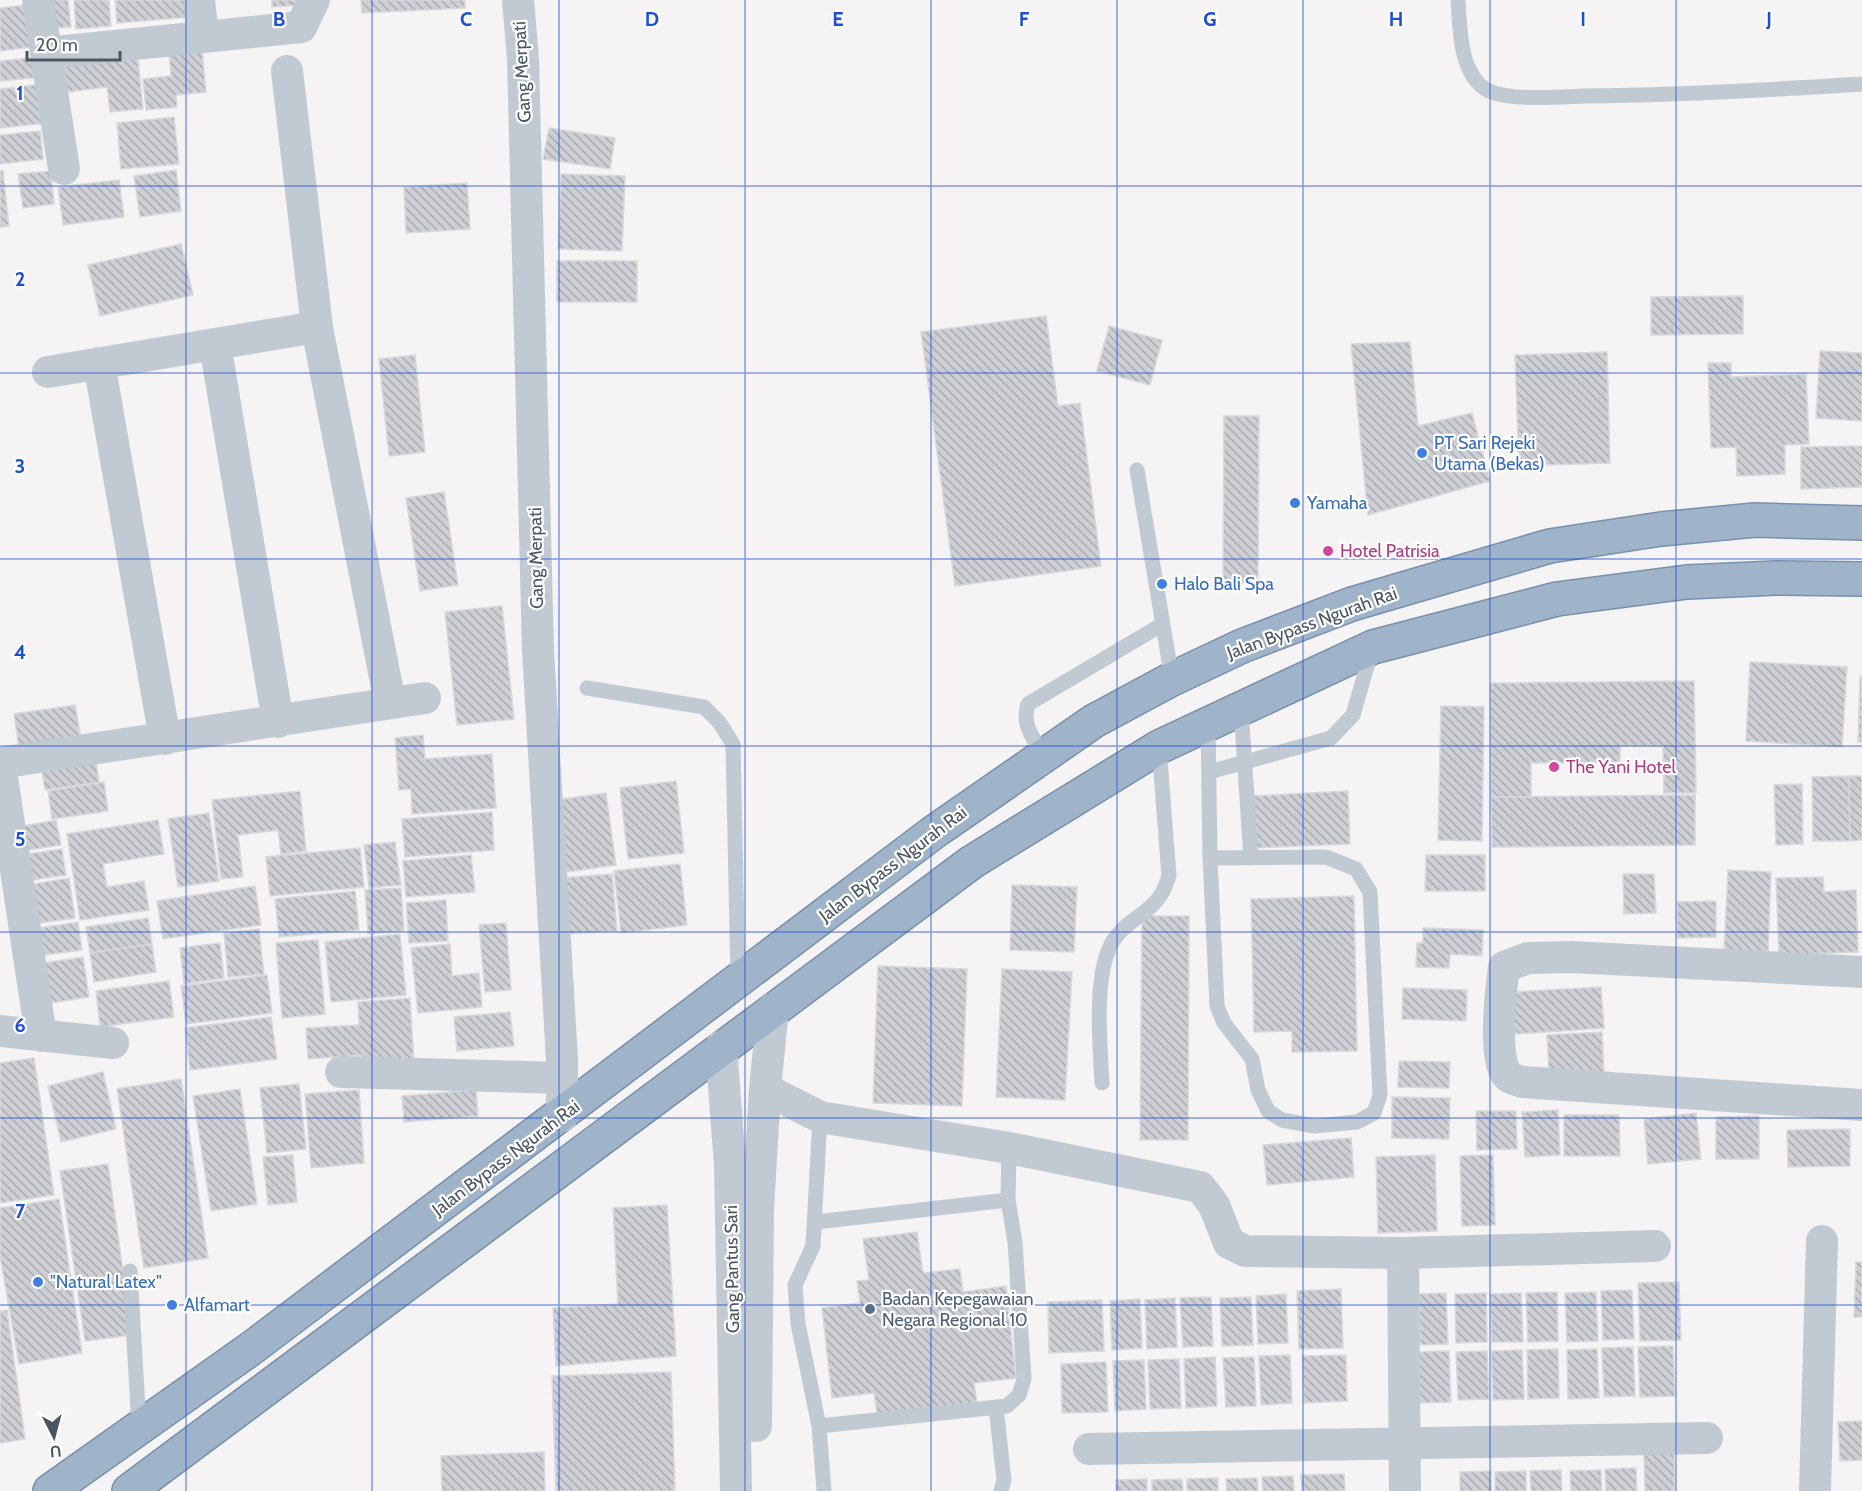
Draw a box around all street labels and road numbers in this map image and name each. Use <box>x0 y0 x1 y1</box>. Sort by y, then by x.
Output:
street label: Gang Merpati <box>508 21 536 123</box>
street label: Gang Merpati <box>524 507 548 609</box>
street label: Jalan Bypass Ngurah Rai <box>1223 582 1400 664</box>
street label: Jalan Bypass Ngurah Rai <box>814 801 971 927</box>
street label: Jalan Bypass Ngurah Rai <box>427 1095 584 1221</box>
street label: Gang Pantus Sari <box>720 1205 744 1333</box>

